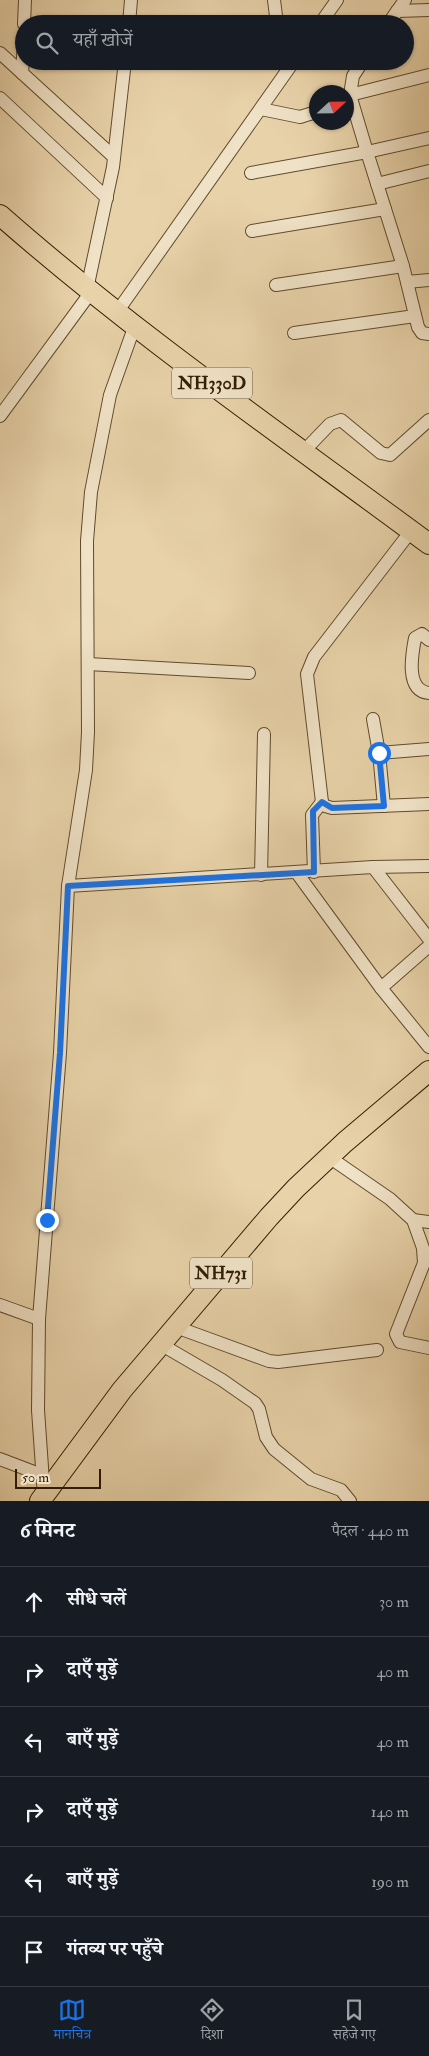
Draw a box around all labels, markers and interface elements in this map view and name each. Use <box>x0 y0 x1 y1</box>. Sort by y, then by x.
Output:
search box <box>15 15 414 70</box>
text: यहाँ खोजें <box>73 28 133 52</box>
icon: search <box>33 29 61 57</box>
north arrow <box>309 85 354 130</box>
road number: NH330D <box>172 368 252 398</box>
route start <box>368 742 391 765</box>
route end <box>36 1209 59 1232</box>
road number: NH731 <box>190 1258 252 1288</box>
scale bar <box>15 1466 101 1489</box>
text: 50 m <box>22 1469 49 1486</box>
text: 6 मिनट <box>20 1517 75 1544</box>
text: पैदल · 440 m <box>332 1521 409 1541</box>
text: सीधे चलें <box>67 1587 126 1611</box>
icon: ahead <box>20 1588 48 1616</box>
text: 30 m <box>379 1592 409 1612</box>
text: दाएँ मुड़ें <box>67 1657 118 1681</box>
icon: right <box>20 1658 48 1686</box>
text: 40 m <box>376 1662 409 1682</box>
text: बाएँ मुड़ें <box>67 1727 118 1751</box>
icon: left <box>20 1728 48 1756</box>
text: 40 m <box>376 1732 409 1752</box>
text: दाएँ मुड़ें <box>67 1797 118 1821</box>
icon: right <box>20 1798 48 1826</box>
text: 140 m <box>371 1802 409 1822</box>
text: बाएँ मुड़ें <box>67 1867 118 1891</box>
icon: left <box>20 1868 48 1896</box>
text: 190 m <box>371 1872 409 1892</box>
text: गंतव्य पर पहुँचे <box>67 1937 163 1961</box>
icon: arrive <box>20 1938 48 1966</box>
tab: मानचित्र <box>53 1996 91 2048</box>
tab: दिशा <box>198 1996 226 2048</box>
tab: सहेजे गए <box>333 1996 376 2048</box>

